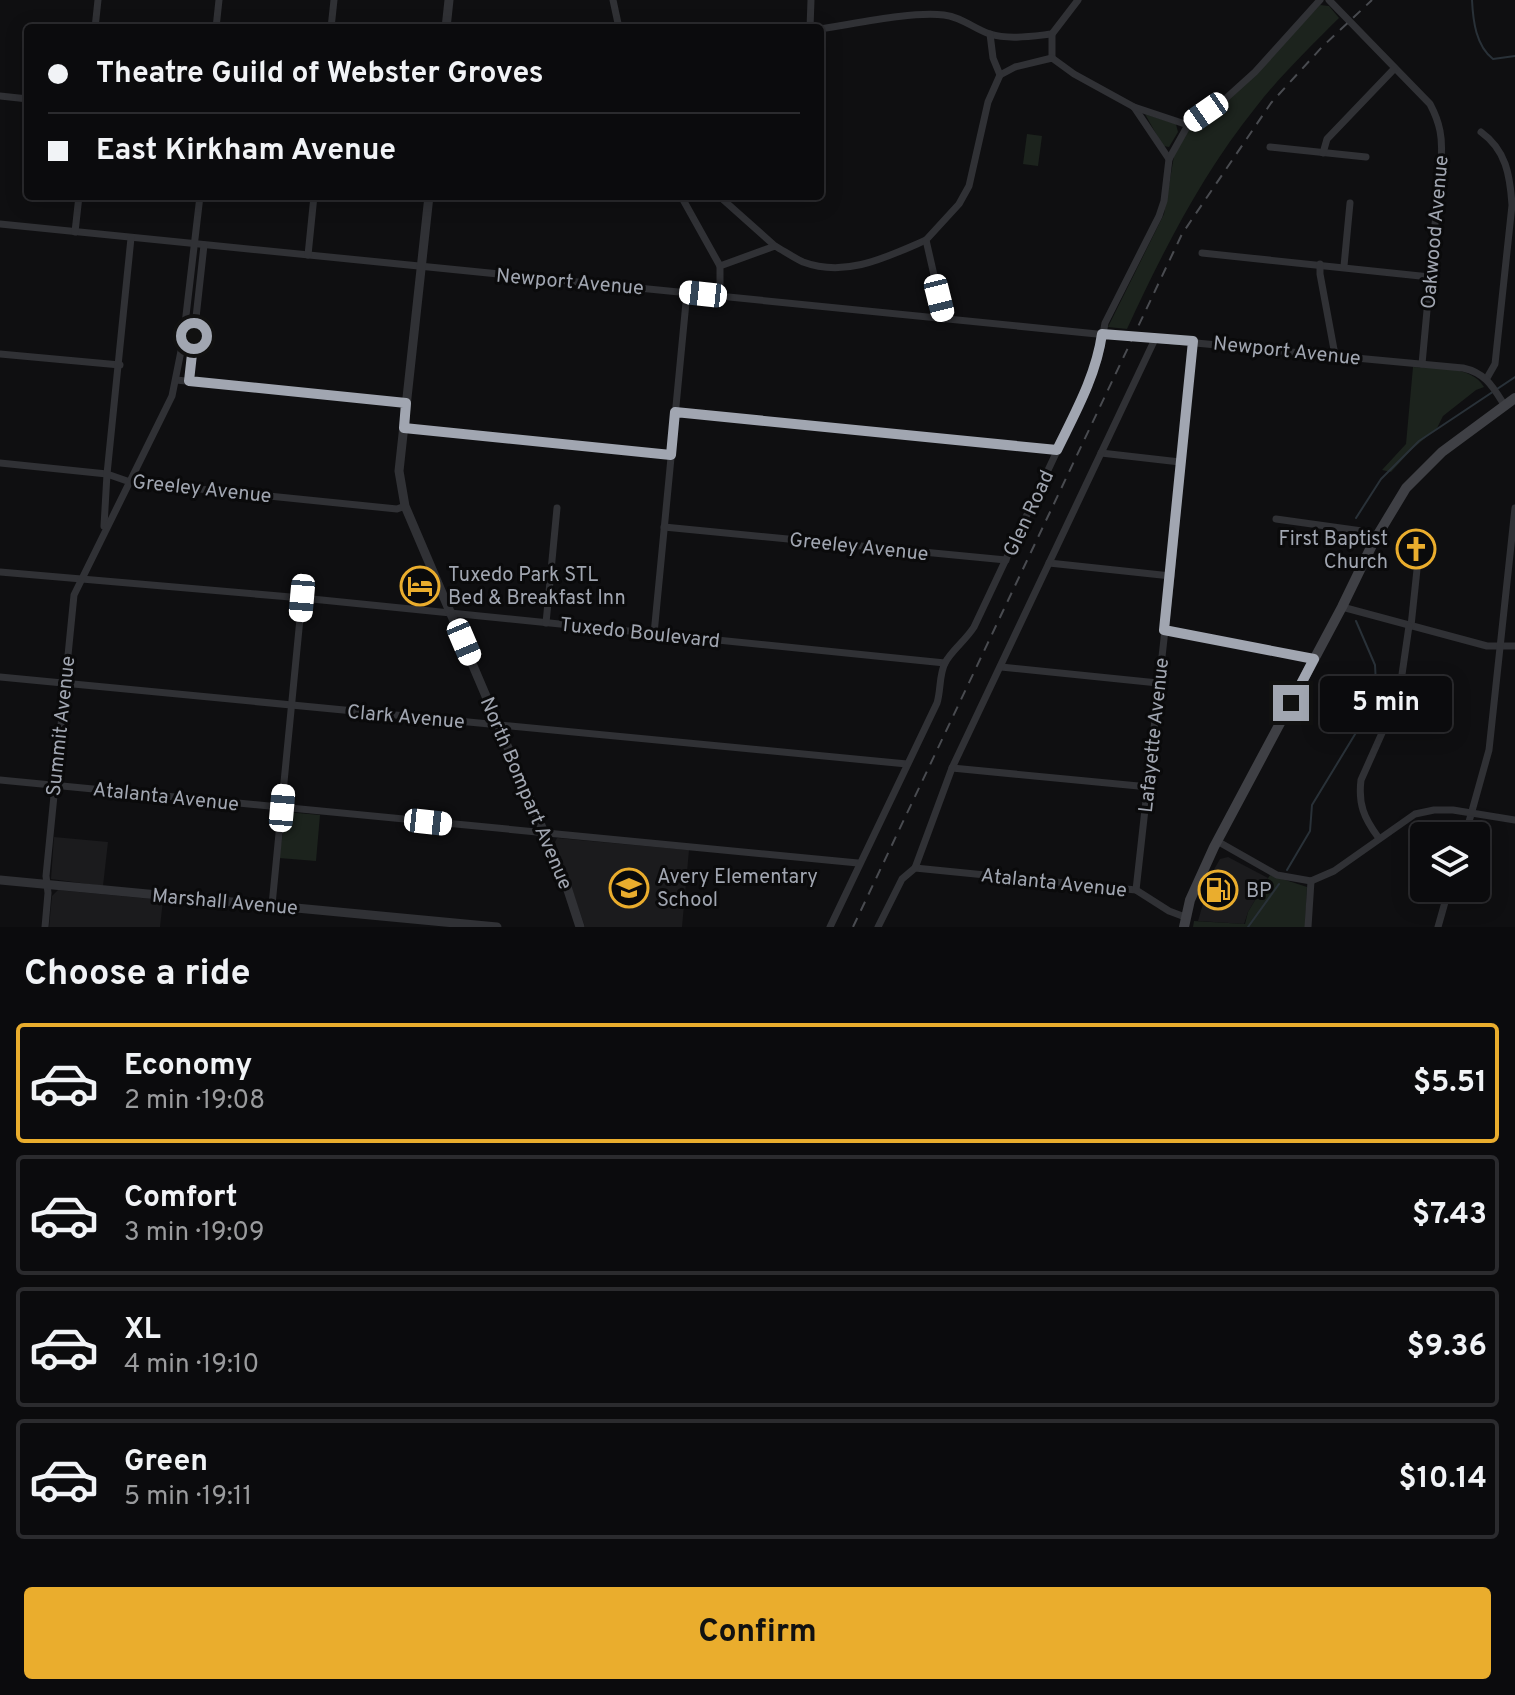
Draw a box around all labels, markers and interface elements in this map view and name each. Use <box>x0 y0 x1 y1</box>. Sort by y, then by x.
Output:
text: Theatre Guild of Webster Groves <box>96 56 544 93</box>
car <box>1179 88 1233 136</box>
text: East Kirkham Avenue <box>96 133 396 170</box>
street label: Oakwood Avenue <box>1416 154 1456 310</box>
street label: Newport Avenue <box>495 264 645 302</box>
car <box>922 272 956 324</box>
car <box>678 280 728 308</box>
route start <box>176 318 212 354</box>
street label: Newport Avenue <box>1212 331 1362 373</box>
street label: Glen Road <box>999 467 1061 561</box>
street label: Greeley Avenue <box>131 470 273 510</box>
place label: First Baptist Church <box>1279 527 1388 576</box>
street label: Greeley Avenue <box>788 528 930 568</box>
church icon: First Baptist Church <box>1395 528 1437 570</box>
place label: Tuxedo Park STL Bed & Breakfast Inn <box>448 563 626 612</box>
hotel icon: Tuxedo Park STL Bed & Breakfast Inn <box>399 565 441 607</box>
car <box>288 573 316 623</box>
street label: Tuxedo Boulevard <box>559 613 721 655</box>
car <box>444 615 484 669</box>
street label: Summit Avenue <box>42 655 82 798</box>
street label: Lafayette Avenue <box>1134 656 1176 814</box>
callout: 5 min <box>1319 675 1451 731</box>
route end <box>1273 685 1309 721</box>
text: 5 min <box>1352 687 1420 720</box>
street label: North Bompart Avenue <box>473 694 578 894</box>
street label: Clark Avenue <box>346 700 466 736</box>
street label: Atalanta Avenue <box>91 777 240 819</box>
car <box>268 783 296 833</box>
car <box>403 808 453 836</box>
map controls <box>1410 822 1490 902</box>
button: layers <box>1410 822 1490 902</box>
street label: Atalanta Avenue <box>979 863 1128 905</box>
place label: Avery Elementary School <box>657 865 818 914</box>
school or university icon: Avery Elementary School <box>608 867 650 909</box>
fuel station icon: BP <box>1197 869 1239 911</box>
place label: BP <box>1246 879 1272 905</box>
street label: Marshall Avenue <box>151 884 299 922</box>
text: Choose a ride <box>24 952 250 998</box>
icon: car <box>28 1047 100 1119</box>
text: Economy <box>124 1048 252 1085</box>
text: $5.51 <box>1413 1065 1487 1102</box>
text: 2 min · 19:08 <box>124 1085 265 1118</box>
icon: car <box>28 1179 100 1251</box>
text: Comfort <box>124 1180 237 1217</box>
text: $7.43 <box>1412 1197 1487 1234</box>
text: 3 min · 19:09 <box>124 1217 265 1250</box>
icon: car <box>28 1311 100 1383</box>
text: XL <box>124 1312 161 1349</box>
text: $9.36 <box>1407 1329 1487 1366</box>
text: 4 min · 19:10 <box>124 1349 259 1382</box>
icon: car <box>28 1443 100 1515</box>
text: Green <box>124 1444 208 1481</box>
text: $10.14 <box>1399 1461 1487 1498</box>
text: 5 min · 19:11 <box>124 1481 252 1514</box>
button: Confirm <box>24 1587 1491 1679</box>

